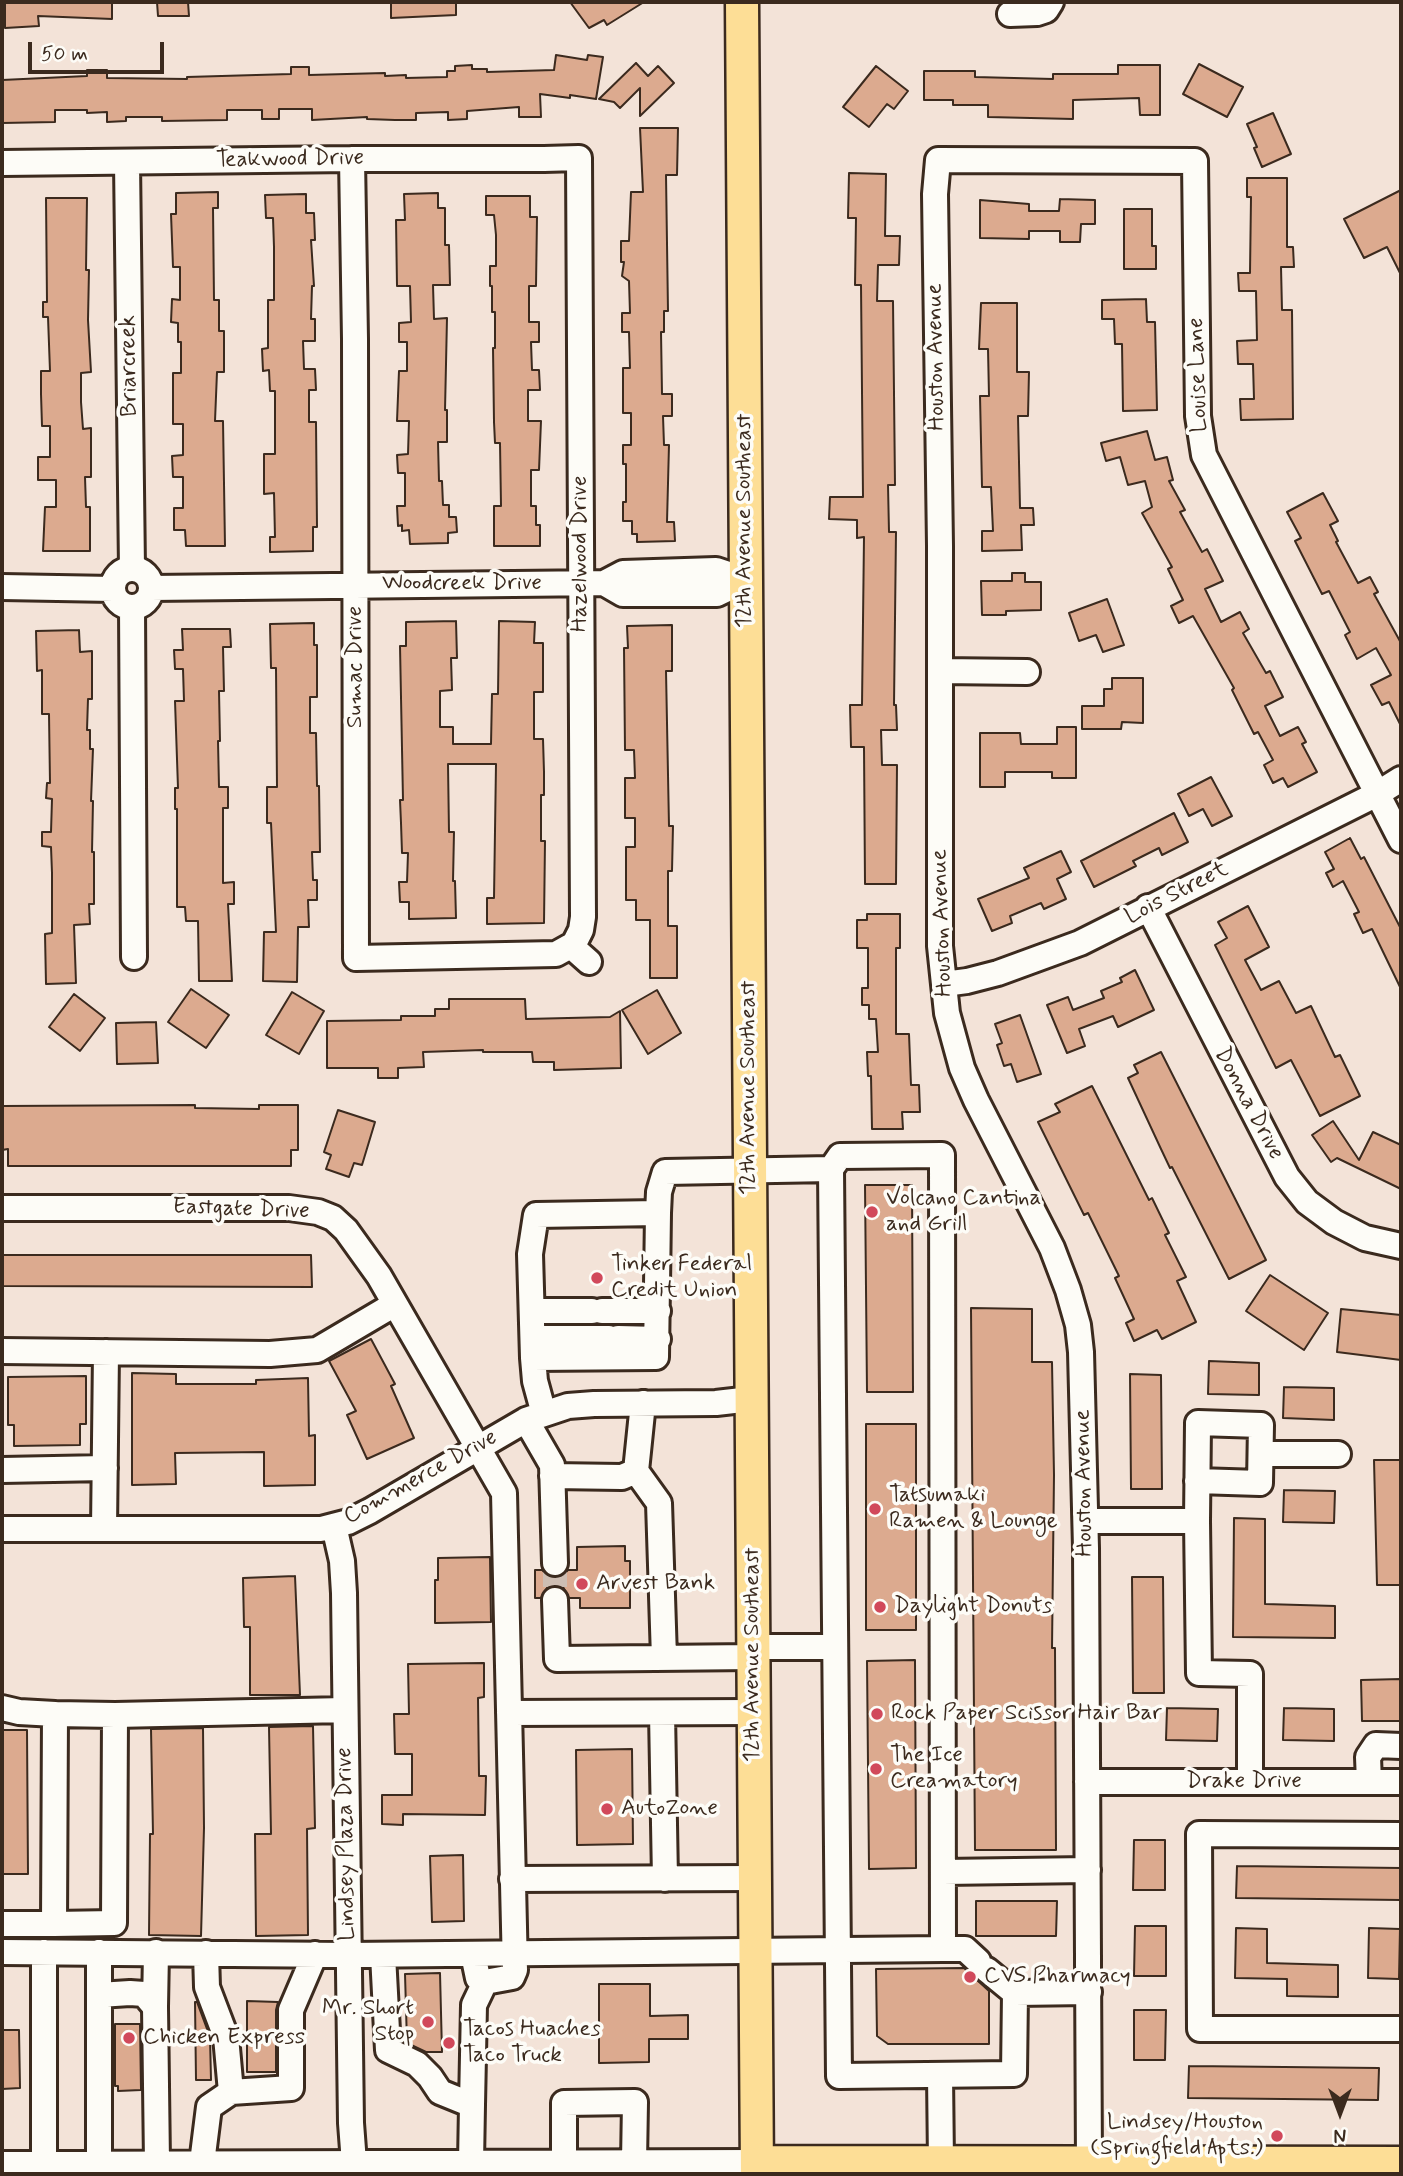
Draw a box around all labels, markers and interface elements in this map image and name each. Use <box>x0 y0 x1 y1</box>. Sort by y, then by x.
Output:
scale bar <box>32 28 168 72</box>
text: 50 m <box>41 40 88 68</box>
street label: Teakwood Drive <box>216 145 364 175</box>
street label: Houston Avenue <box>922 283 952 431</box>
street label: Briarcreek <box>115 315 145 417</box>
street label: Louise Lane <box>1183 317 1215 433</box>
street label: 12th Avenue Southeast <box>731 414 759 628</box>
street label: Hazelwood Drive <box>567 476 595 632</box>
street label: Woodcreek Drive <box>382 570 542 598</box>
street label: Sumac Drive <box>342 606 370 728</box>
street label: Houston Avenue <box>927 849 959 997</box>
street label: Lois Street <box>1121 856 1233 932</box>
street label: 12th Avenue Southeast <box>735 981 763 1195</box>
street label: Donna Drive <box>1207 1043 1289 1165</box>
place label: Volcano Cantina and Grill <box>886 1185 1041 1239</box>
street label: Eastgate Drive <box>172 1194 310 1226</box>
marker: Volcano Cantina and Grill <box>864 1204 880 1220</box>
place label: Tinker Federal Credit Union <box>611 1251 752 1305</box>
marker: Tinker Federal Credit Union <box>589 1270 605 1286</box>
street label: Houston Avenue <box>1070 1409 1100 1557</box>
street label: Commerce Drive <box>340 1425 502 1531</box>
place label: Tatsumaki Ramen & Lounge <box>889 1482 1058 1536</box>
marker: Tatsumaki Ramen & Lounge <box>867 1501 883 1517</box>
street label: 12th Avenue Southeast <box>739 1548 767 1762</box>
place label: Arvest Bank <box>596 1570 715 1598</box>
marker: Arvest Bank <box>574 1576 590 1592</box>
place label: Daylight Donuts <box>894 1593 1052 1621</box>
marker: Daylight Donuts <box>872 1599 888 1615</box>
place label: Rock Paper Scissor Hair Bar <box>891 1700 1162 1728</box>
marker: Rock Paper Scissor Hair Bar <box>869 1706 885 1722</box>
place label: The Ice Creamatory <box>890 1742 1018 1796</box>
street label: Lindsey Plaza Drive <box>332 1747 362 1941</box>
marker: The Ice Creamatory <box>868 1761 884 1777</box>
street label: Drake Drive <box>1186 1768 1302 1796</box>
place label: AutoZone <box>621 1795 718 1823</box>
marker: AutoZone <box>599 1801 615 1817</box>
place label: CVS Pharmacy <box>984 1963 1131 1991</box>
marker: CVS Pharmacy <box>962 1969 978 1985</box>
place label: Mr. Short Stop <box>322 1995 414 2049</box>
marker: Mr. Short Stop <box>420 2014 436 2030</box>
place label: Tacos Huaches Taco Truck <box>463 2016 601 2070</box>
place label: Chicken Express <box>143 2024 305 2052</box>
marker: Chicken Express <box>121 2030 137 2046</box>
marker: Tacos Huaches Taco Truck <box>441 2035 457 2051</box>
north arrow <box>1305 2078 1375 2148</box>
place label: Lindsey/Houston (Springfield Apts.) <box>1090 2109 1263 2163</box>
text: N <box>1334 2122 1346 2147</box>
marker: Lindsey/Houston (Springfield Apts.) <box>1269 2128 1285 2144</box>

